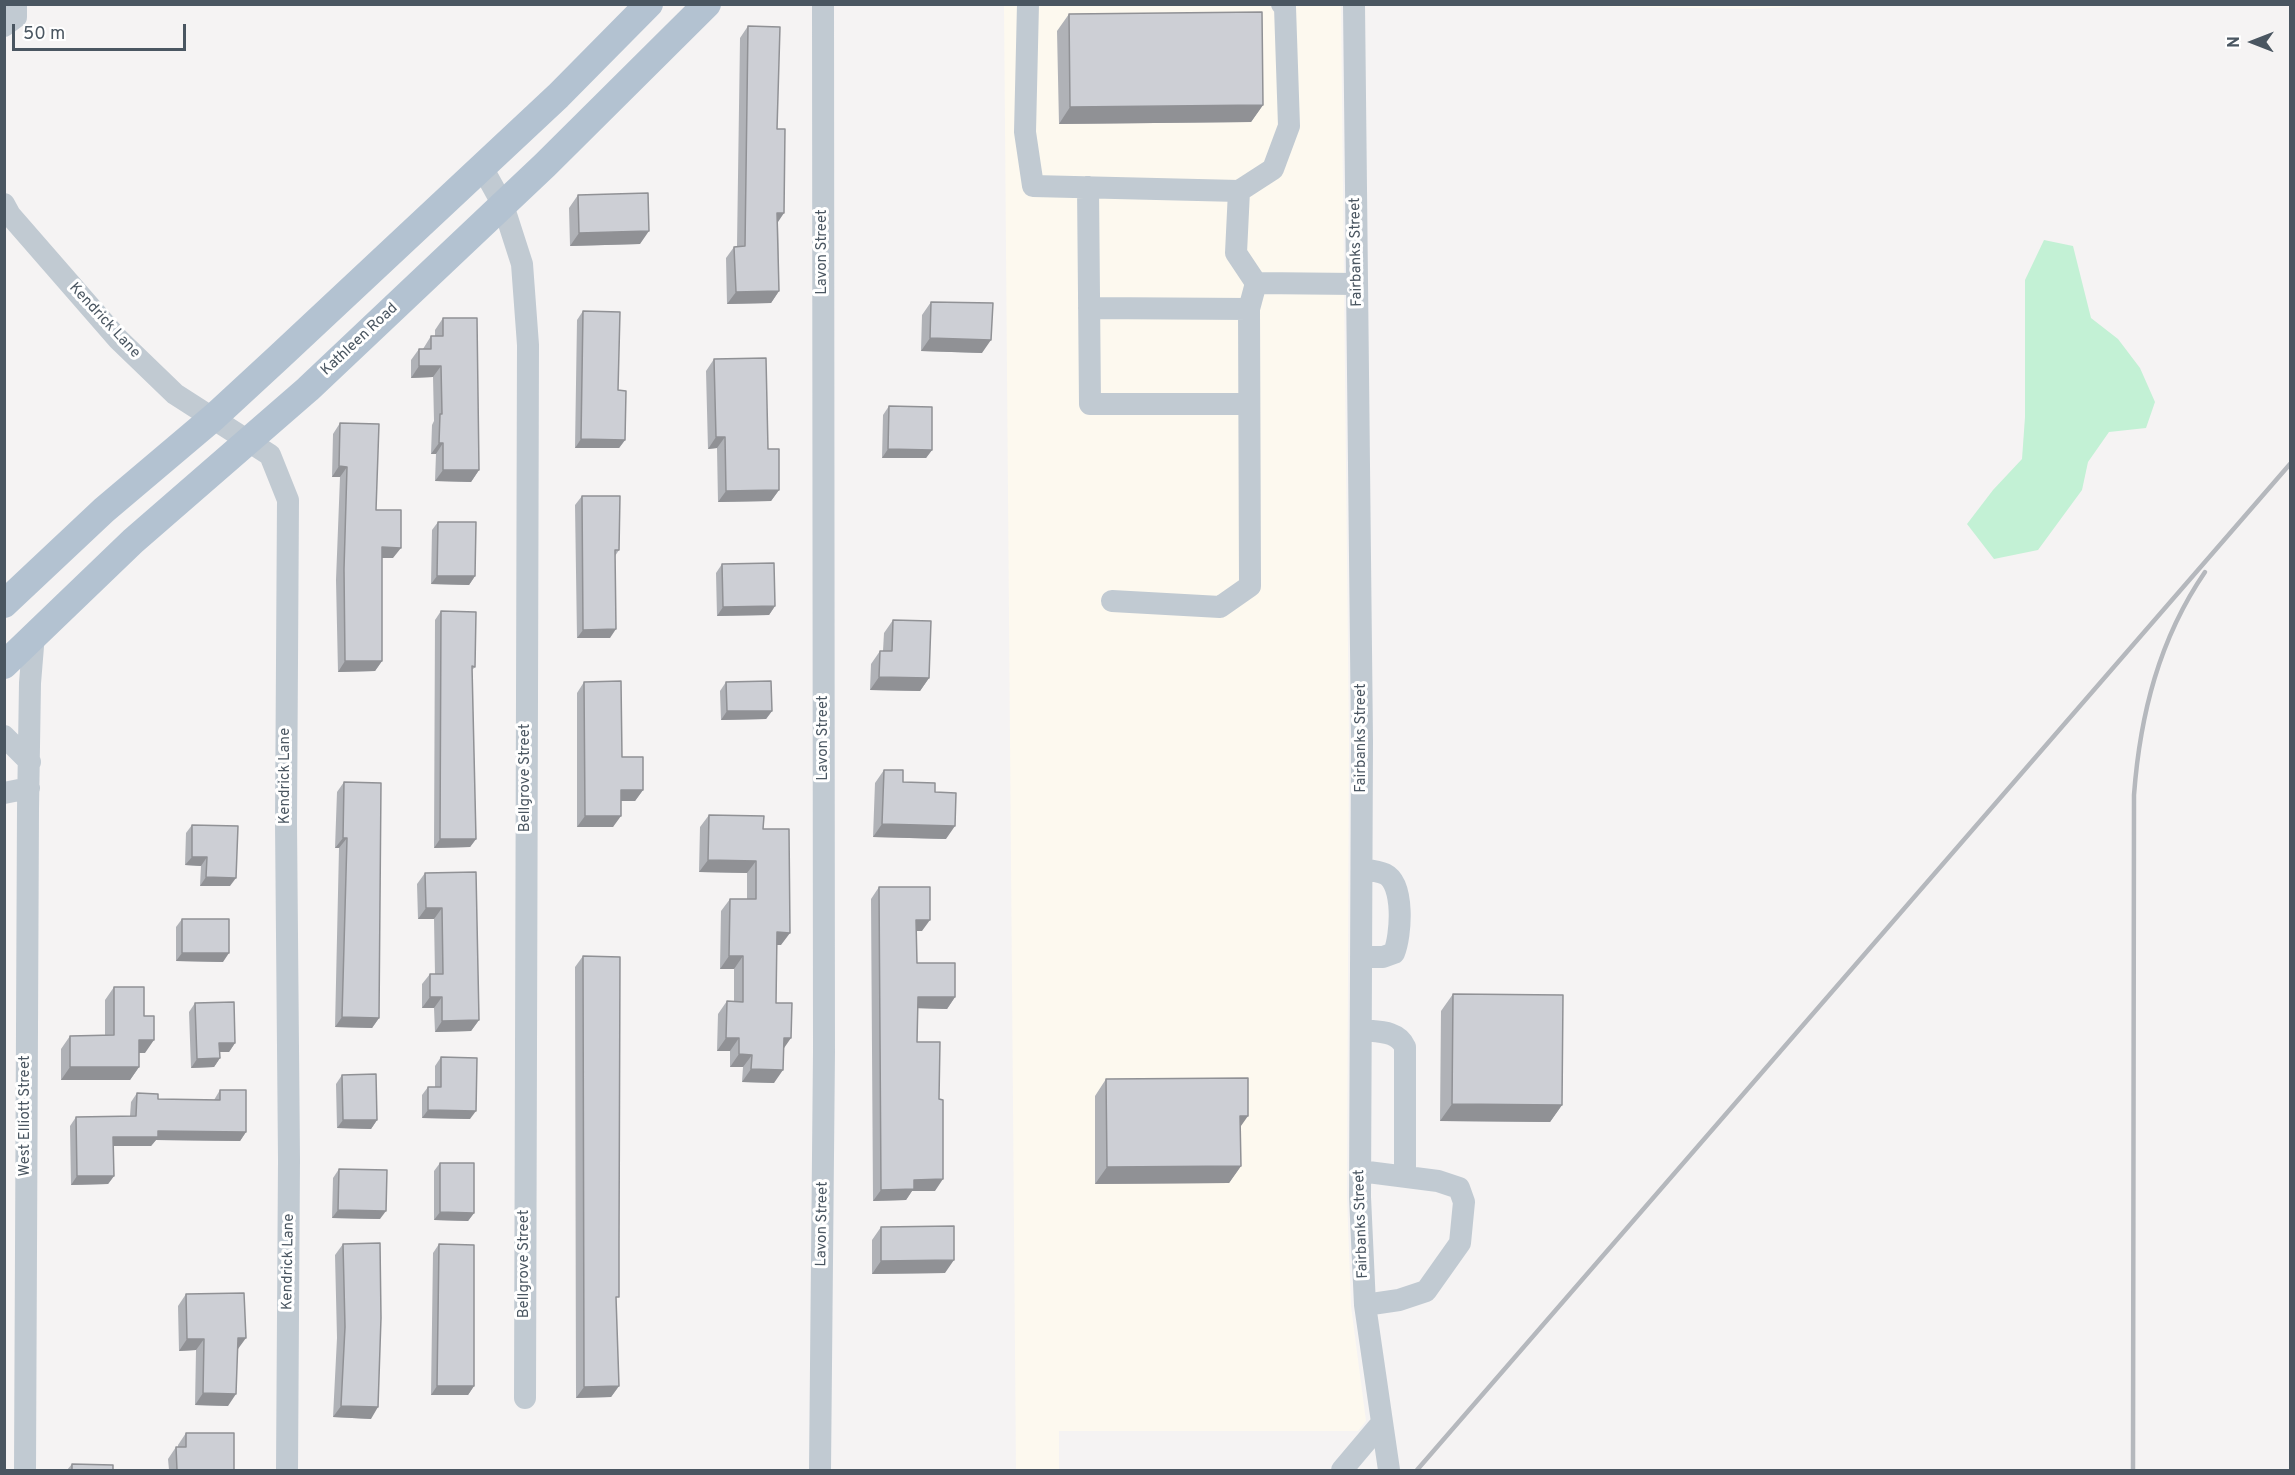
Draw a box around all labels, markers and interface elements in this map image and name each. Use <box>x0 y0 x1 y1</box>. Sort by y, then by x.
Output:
scale bar <box>15 12 189 50</box>
north arrow <box>2223 12 2283 72</box>
text: 50 m <box>23 23 65 46</box>
text: N <box>2225 36 2245 48</box>
street label: Fairbanks Street <box>1347 197 1367 307</box>
street label: Lavon Street <box>814 209 832 295</box>
street label: Kendrick Lane <box>64 280 144 362</box>
street label: Kathleen Road <box>318 300 402 380</box>
street label: Fairbanks Street <box>1353 683 1371 793</box>
street label: Lavon Street <box>815 695 833 781</box>
street label: Bellgrove Street <box>517 724 535 832</box>
street label: Kendrick Lane <box>277 728 295 824</box>
street label: West Elliott Street <box>17 1055 35 1177</box>
street label: Fairbanks Street <box>1351 1169 1373 1279</box>
street label: Lavon Street <box>813 1181 833 1267</box>
street label: Bellgrove Street <box>516 1210 534 1318</box>
street label: Kendrick Lane <box>279 1214 299 1310</box>

